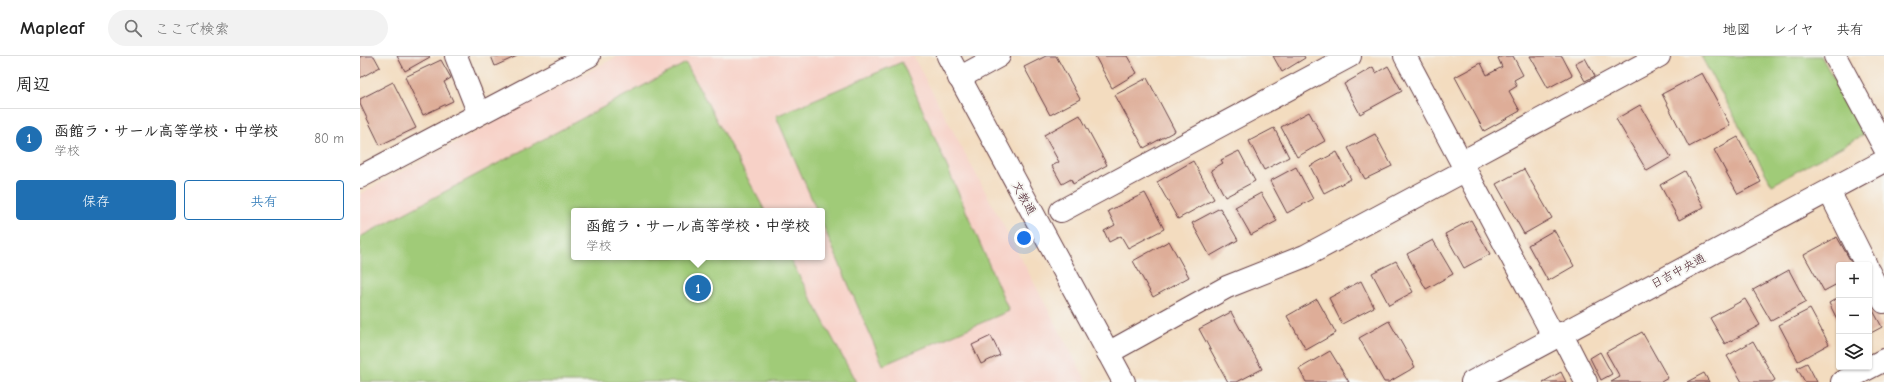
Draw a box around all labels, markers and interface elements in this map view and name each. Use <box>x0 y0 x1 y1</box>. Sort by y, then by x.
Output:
search box <box>108 10 388 46</box>
text: Mapleaf <box>20 17 84 39</box>
icon: search <box>122 17 144 39</box>
text: ここで検索 <box>154 20 229 38</box>
text: 地図 <box>1723 21 1751 38</box>
text: レイヤ <box>1773 21 1814 38</box>
text: 共有 <box>1836 21 1864 38</box>
text: 周辺 <box>16 75 50 94</box>
text: 函館ラ・サール高等学校・中学校 <box>54 122 278 140</box>
text: 1 <box>26 131 32 146</box>
text: 80 m <box>314 131 344 146</box>
text: 学校 <box>54 143 80 158</box>
street label: 文教通 <box>1009 179 1039 217</box>
button: 保存 <box>16 180 176 220</box>
button: 共有 <box>184 180 344 220</box>
popup <box>571 208 825 260</box>
text: 函館ラ・サール高等学校・中学校 <box>586 217 810 235</box>
your location <box>1014 228 1034 248</box>
text: 学校 <box>586 238 612 253</box>
street label: 日吉中央通 <box>1648 251 1708 291</box>
map controls <box>1836 262 1872 370</box>
button: + <box>1836 262 1872 298</box>
pin: 1 <box>685 273 711 303</box>
button: − <box>1836 298 1872 334</box>
button: layers <box>1836 334 1872 370</box>

